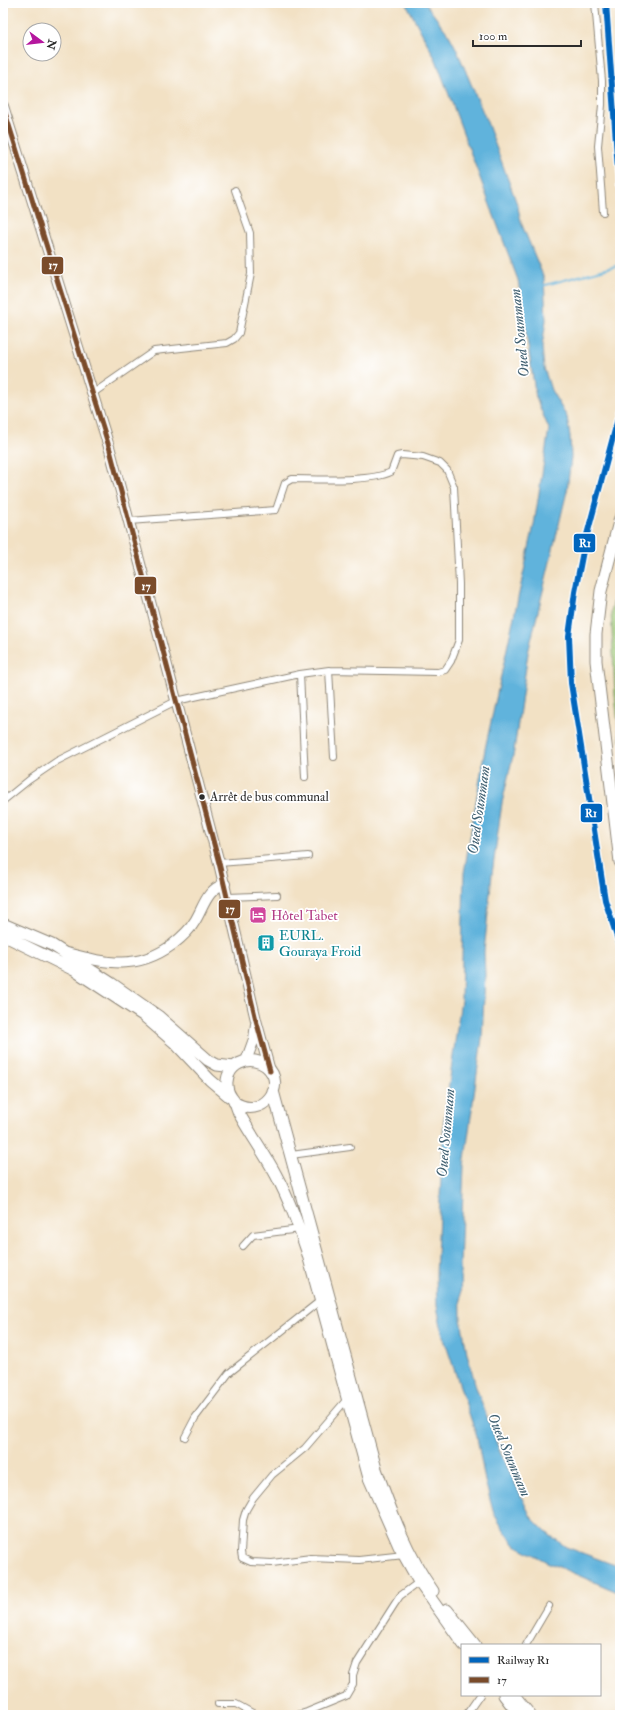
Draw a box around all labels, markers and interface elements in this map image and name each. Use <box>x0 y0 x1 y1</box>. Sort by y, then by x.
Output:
north arrow <box>22 22 62 62</box>
scale bar <box>473 22 581 48</box>
text: 100 m <box>479 29 508 44</box>
text: N <box>43 37 59 52</box>
line badge: 17 <box>41 256 64 275</box>
text: 17 <box>49 259 58 272</box>
water label: Oued Soummam <box>506 288 534 378</box>
line badge: R1 <box>573 533 596 553</box>
text: R1 <box>579 537 591 550</box>
line badge: 17 <box>134 576 157 595</box>
text: 17 <box>142 580 151 593</box>
water label: Oued Soummam <box>463 765 495 855</box>
place label: Arrêt de bus communal <box>209 789 329 805</box>
marker: Arrêt de bus communal <box>197 792 207 802</box>
line badge: R1 <box>580 803 603 823</box>
text: R1 <box>585 807 597 820</box>
line badge: 17 <box>218 899 241 919</box>
text: 17 <box>226 903 235 916</box>
hotel icon: Hôtel Tabet <box>248 905 268 925</box>
place label: Hôtel Tabet <box>271 907 338 924</box>
place label: EURL. Gouraya Froid <box>279 927 361 961</box>
building icon: EURL. Gouraya Froid <box>256 933 276 953</box>
water label: Oued Soummam <box>433 1088 459 1178</box>
water label: Oued Soummam <box>483 1410 535 1500</box>
legend <box>461 1644 601 1696</box>
text: Railway R1 <box>497 1653 550 1668</box>
text: 17 <box>497 1673 507 1688</box>

